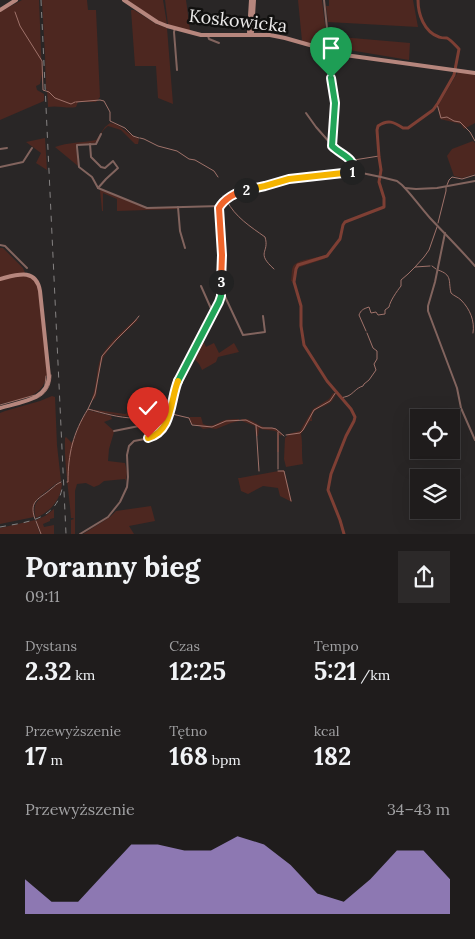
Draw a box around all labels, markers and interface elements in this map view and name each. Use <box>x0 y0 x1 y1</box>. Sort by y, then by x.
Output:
street label: Koskowicka <box>188 4 288 37</box>
pin <box>310 27 352 78</box>
icon: arrive <box>317 34 345 62</box>
pin: 1 <box>340 160 364 184</box>
text: 1 <box>350 163 355 181</box>
pin: 2 <box>234 178 258 202</box>
text: 2 <box>243 181 250 199</box>
pin: 3 <box>208 270 234 294</box>
text: 3 <box>218 273 225 291</box>
pin <box>127 387 169 438</box>
icon: check <box>134 394 162 422</box>
map controls <box>410 409 460 519</box>
button: locate <box>410 409 460 459</box>
button: layers <box>410 469 460 519</box>
text: Poranny bieg <box>25 549 200 585</box>
button: share <box>398 551 450 603</box>
text: 09:11 <box>25 586 60 606</box>
text: Dystans <box>25 637 77 655</box>
text: Czas <box>169 637 200 655</box>
text: Tempo <box>314 637 359 655</box>
text: 2.32 <box>25 655 71 687</box>
text: 12:25 <box>169 655 226 687</box>
text: 5:21 <box>314 655 357 687</box>
text: km <box>71 666 95 684</box>
text: /km <box>357 666 390 684</box>
text: Przewyższenie <box>25 722 121 740</box>
text: Tętno <box>169 722 207 740</box>
text: kcal <box>314 722 340 740</box>
text: 17 <box>25 740 47 772</box>
text: 168 <box>169 740 208 772</box>
text: 182 <box>314 740 351 772</box>
text: m <box>47 751 63 769</box>
text: bpm <box>208 751 241 769</box>
text: Przewyższenie <box>25 799 135 819</box>
text: 34–43 m <box>387 799 450 819</box>

